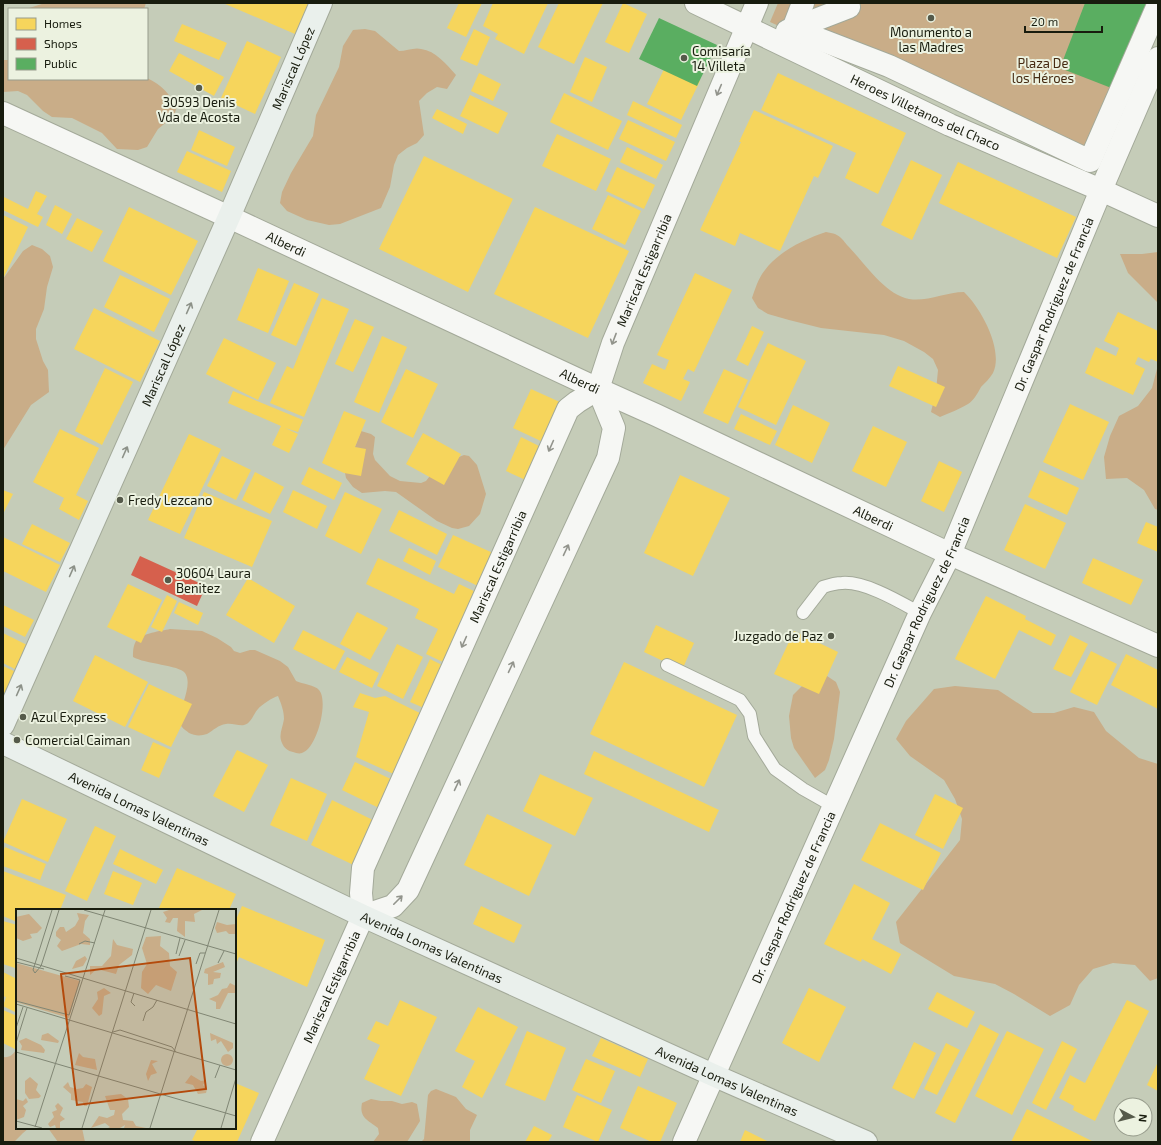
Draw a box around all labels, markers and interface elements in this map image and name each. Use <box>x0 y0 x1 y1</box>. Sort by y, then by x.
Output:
legend <box>8 8 148 80</box>
scale bar <box>1025 8 1102 34</box>
marker: Monumento a las Madres <box>926 13 936 23</box>
text: 20 m <box>1031 14 1058 28</box>
text: Homes <box>44 16 82 30</box>
street label: Mariscal López <box>268 24 318 112</box>
place label: Monumento a las Madres <box>890 24 972 55</box>
text: Shops <box>44 36 78 50</box>
place label: Comisaría 14 Villeta <box>692 43 751 74</box>
marker: Comisaría 14 Villeta <box>679 53 689 63</box>
park label: Plaza De los Héroes <box>1012 55 1074 86</box>
text: Public <box>44 56 77 70</box>
street label: Heroes Villetanos del Chaco <box>848 70 1003 154</box>
marker: 30593 Denis Vda de Acosta <box>194 83 204 93</box>
one-way arrow <box>715 84 722 96</box>
place label: 30593 Denis Vda de Acosta <box>158 94 240 125</box>
street label: Mariscal Estigarribia <box>613 211 675 329</box>
street label: Dr. Gaspar Rodriguez de Francia <box>1010 215 1097 393</box>
street label: Alberdi <box>264 228 309 260</box>
one-way arrow <box>186 302 193 314</box>
street label: Mariscal López <box>138 321 189 409</box>
one-way arrow <box>610 333 618 345</box>
street label: Alberdi <box>557 364 602 397</box>
one-way arrow <box>547 440 554 452</box>
one-way arrow <box>121 446 129 458</box>
place label: Fredy Lezcano <box>128 492 212 508</box>
marker: Fredy Lezcano <box>115 495 125 505</box>
street label: Alberdi <box>851 502 896 534</box>
street label: Mariscal Estigarribia <box>466 508 530 625</box>
street label: Dr. Gaspar Rodriguez de Francia <box>880 514 973 690</box>
one-way arrow <box>563 544 570 556</box>
one-way arrow <box>69 565 76 577</box>
place label: 30604 Laura Benitez <box>176 565 251 596</box>
marker: 30604 Laura Benitez <box>163 575 173 585</box>
place label: Juzgado de Paz <box>734 628 823 644</box>
marker: Juzgado de Paz <box>826 631 836 641</box>
one-way arrow <box>460 635 467 647</box>
one-way arrow <box>508 662 515 674</box>
one-way arrow <box>16 684 23 696</box>
place label: Azul Express <box>31 709 106 725</box>
marker: Azul Express <box>18 712 28 722</box>
place label: Comercial Caiman <box>25 732 130 748</box>
marker: Comercial Caiman <box>12 735 22 745</box>
street label: Avenida Lomas Valentinas <box>66 768 212 849</box>
one-way arrow <box>454 780 461 792</box>
street label: Dr. Gaspar Rodriguez de Francia <box>748 809 839 986</box>
one-way arrow <box>393 895 403 905</box>
street label: Avenida Lomas Valentinas <box>358 908 505 986</box>
inset map <box>16 909 236 1129</box>
street label: Mariscal Estigarribia <box>299 928 363 1046</box>
street label: Avenida Lomas Valentinas <box>653 1042 801 1119</box>
north arrow <box>1113 1097 1153 1137</box>
text: N <box>1136 1114 1150 1123</box>

